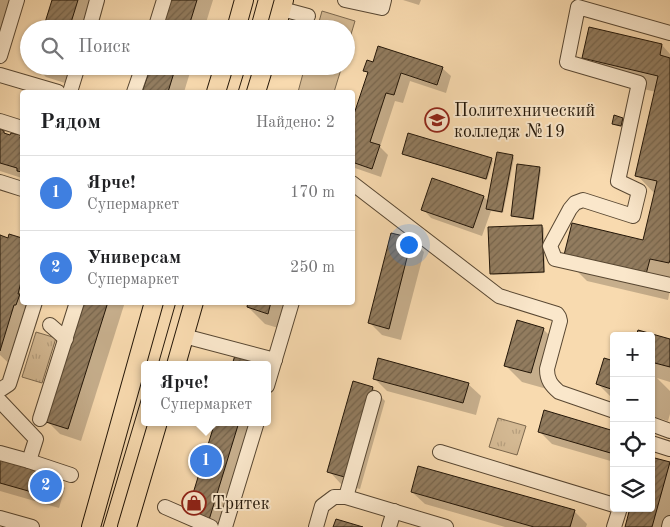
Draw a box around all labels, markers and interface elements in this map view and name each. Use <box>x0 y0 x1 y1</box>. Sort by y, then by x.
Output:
search box <box>20 20 355 75</box>
icon: search <box>38 34 66 62</box>
text: Поиск <box>78 38 130 57</box>
place label: Политехнический колледж №19 <box>454 102 595 141</box>
school or university icon: Политехнический колледж №19 <box>424 107 450 133</box>
text: Рядом <box>40 112 101 133</box>
text: Найдено: 2 <box>256 115 335 131</box>
text: Ярче! <box>87 174 135 193</box>
text: 1 <box>51 185 61 201</box>
text: 170 m <box>290 185 335 201</box>
text: Супермаркет <box>87 197 179 213</box>
your location <box>396 232 422 258</box>
text: Универсам <box>87 249 181 268</box>
text: 2 <box>51 260 61 276</box>
text: 250 m <box>290 260 335 276</box>
text: Супермаркет <box>87 272 179 288</box>
map controls <box>610 332 655 512</box>
button: + <box>610 332 655 377</box>
popup <box>141 361 271 426</box>
text: Ярче! <box>160 374 208 393</box>
button: − <box>610 377 655 422</box>
text: Супермаркет <box>160 397 252 413</box>
button: locate <box>610 422 655 467</box>
pin: 1 <box>190 442 222 480</box>
pin: 2 <box>30 467 62 505</box>
button: layers <box>610 467 655 512</box>
shop icon: Тритек <box>181 490 207 516</box>
place label: Тритек <box>212 495 270 513</box>

